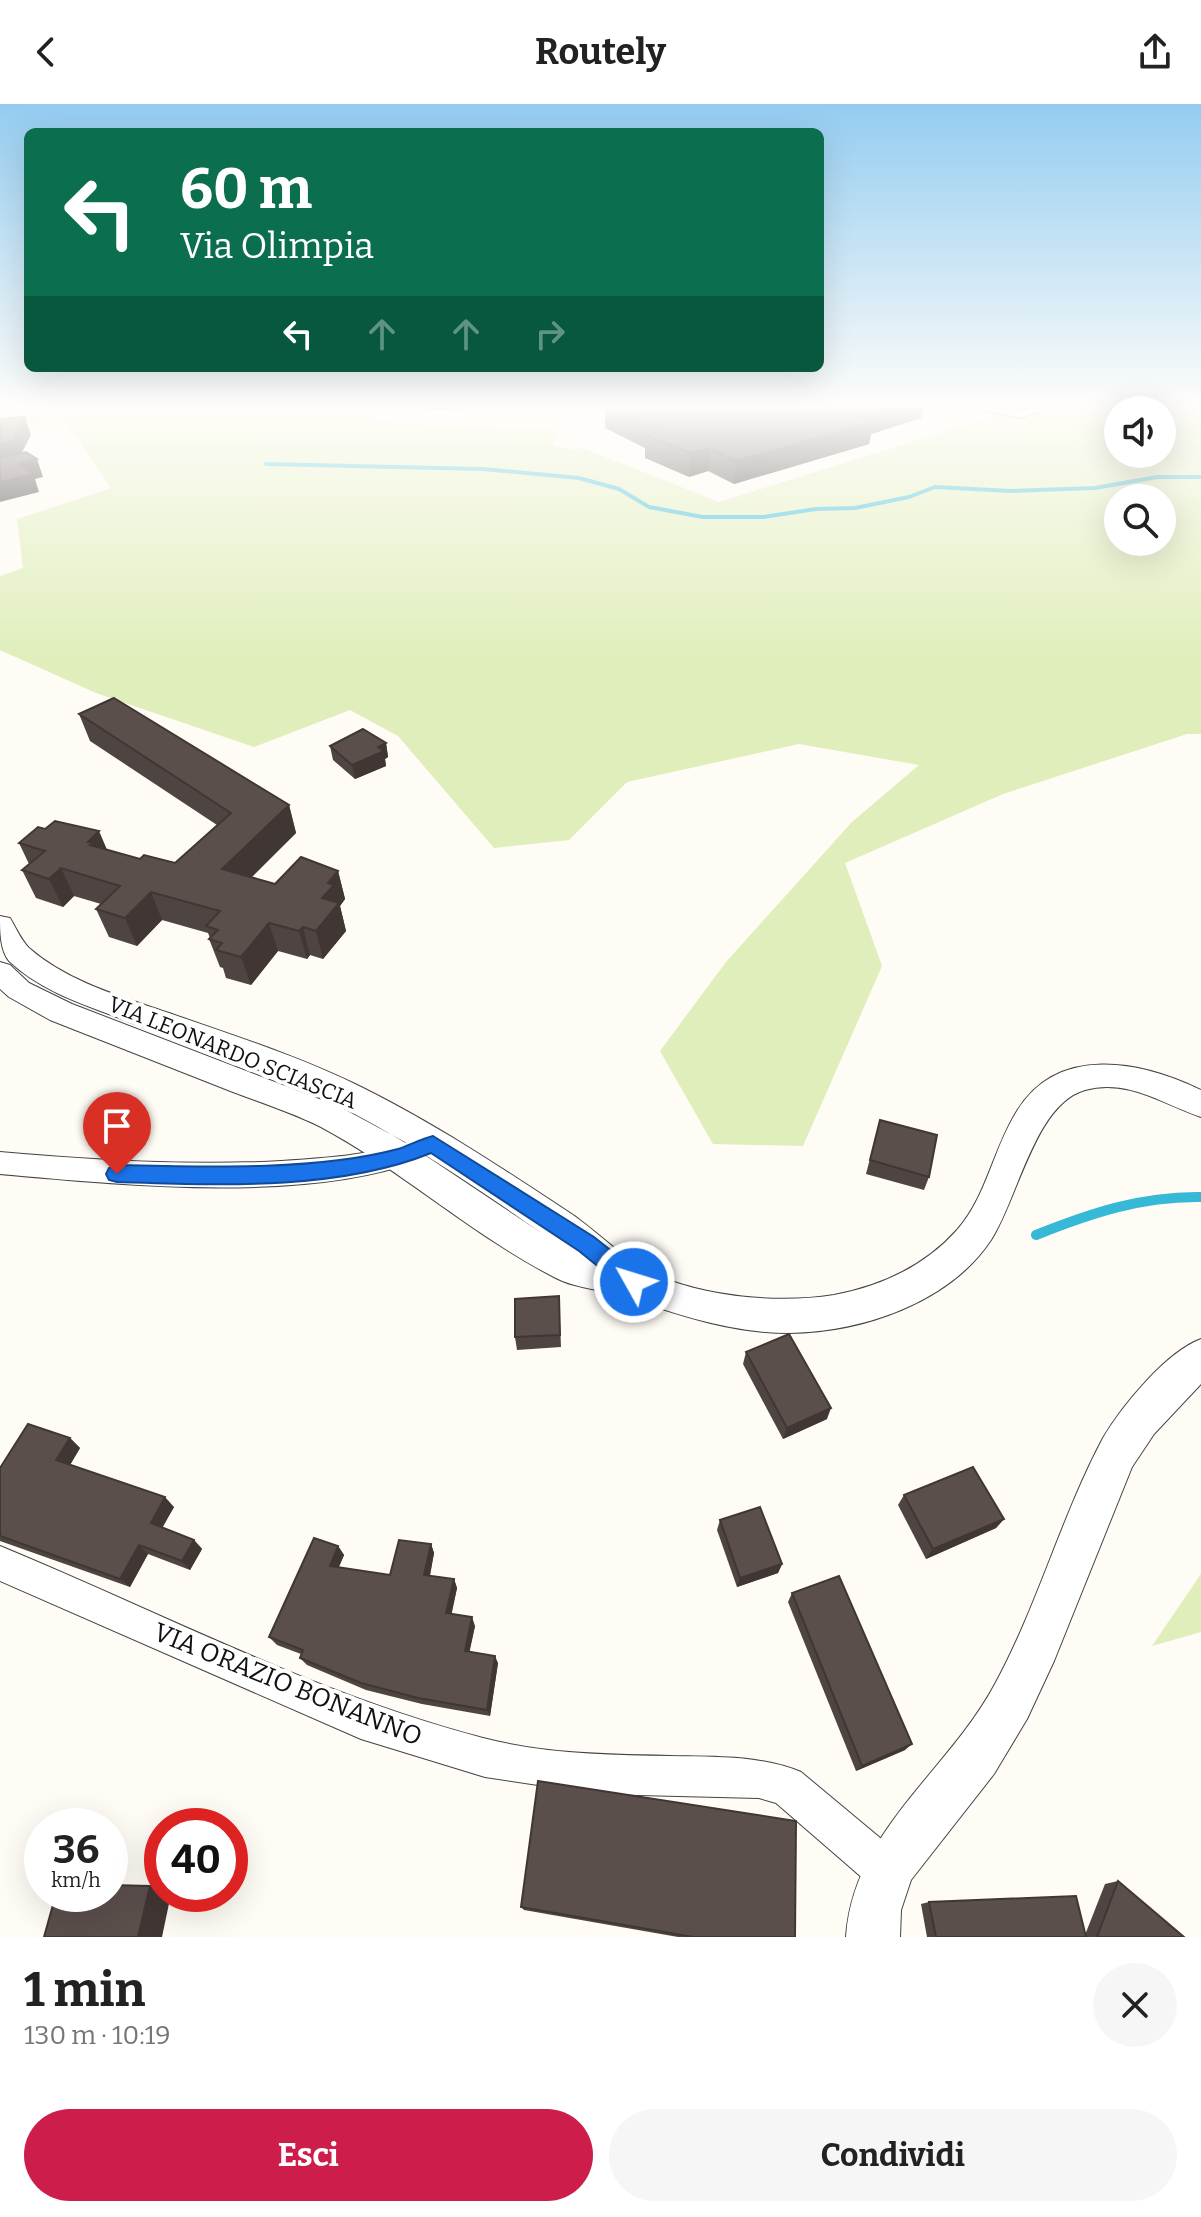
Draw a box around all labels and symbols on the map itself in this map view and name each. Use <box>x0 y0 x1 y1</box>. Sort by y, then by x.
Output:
street label: VIA LEONARDO SCIASCIA <box>105 990 361 1115</box>
pin <box>83 1092 151 1174</box>
position arrow <box>592 1240 676 1324</box>
street label: VIA ORAZIO BONANNO <box>149 1616 426 1753</box>
speed limit sign: 40 <box>144 1808 248 1912</box>

